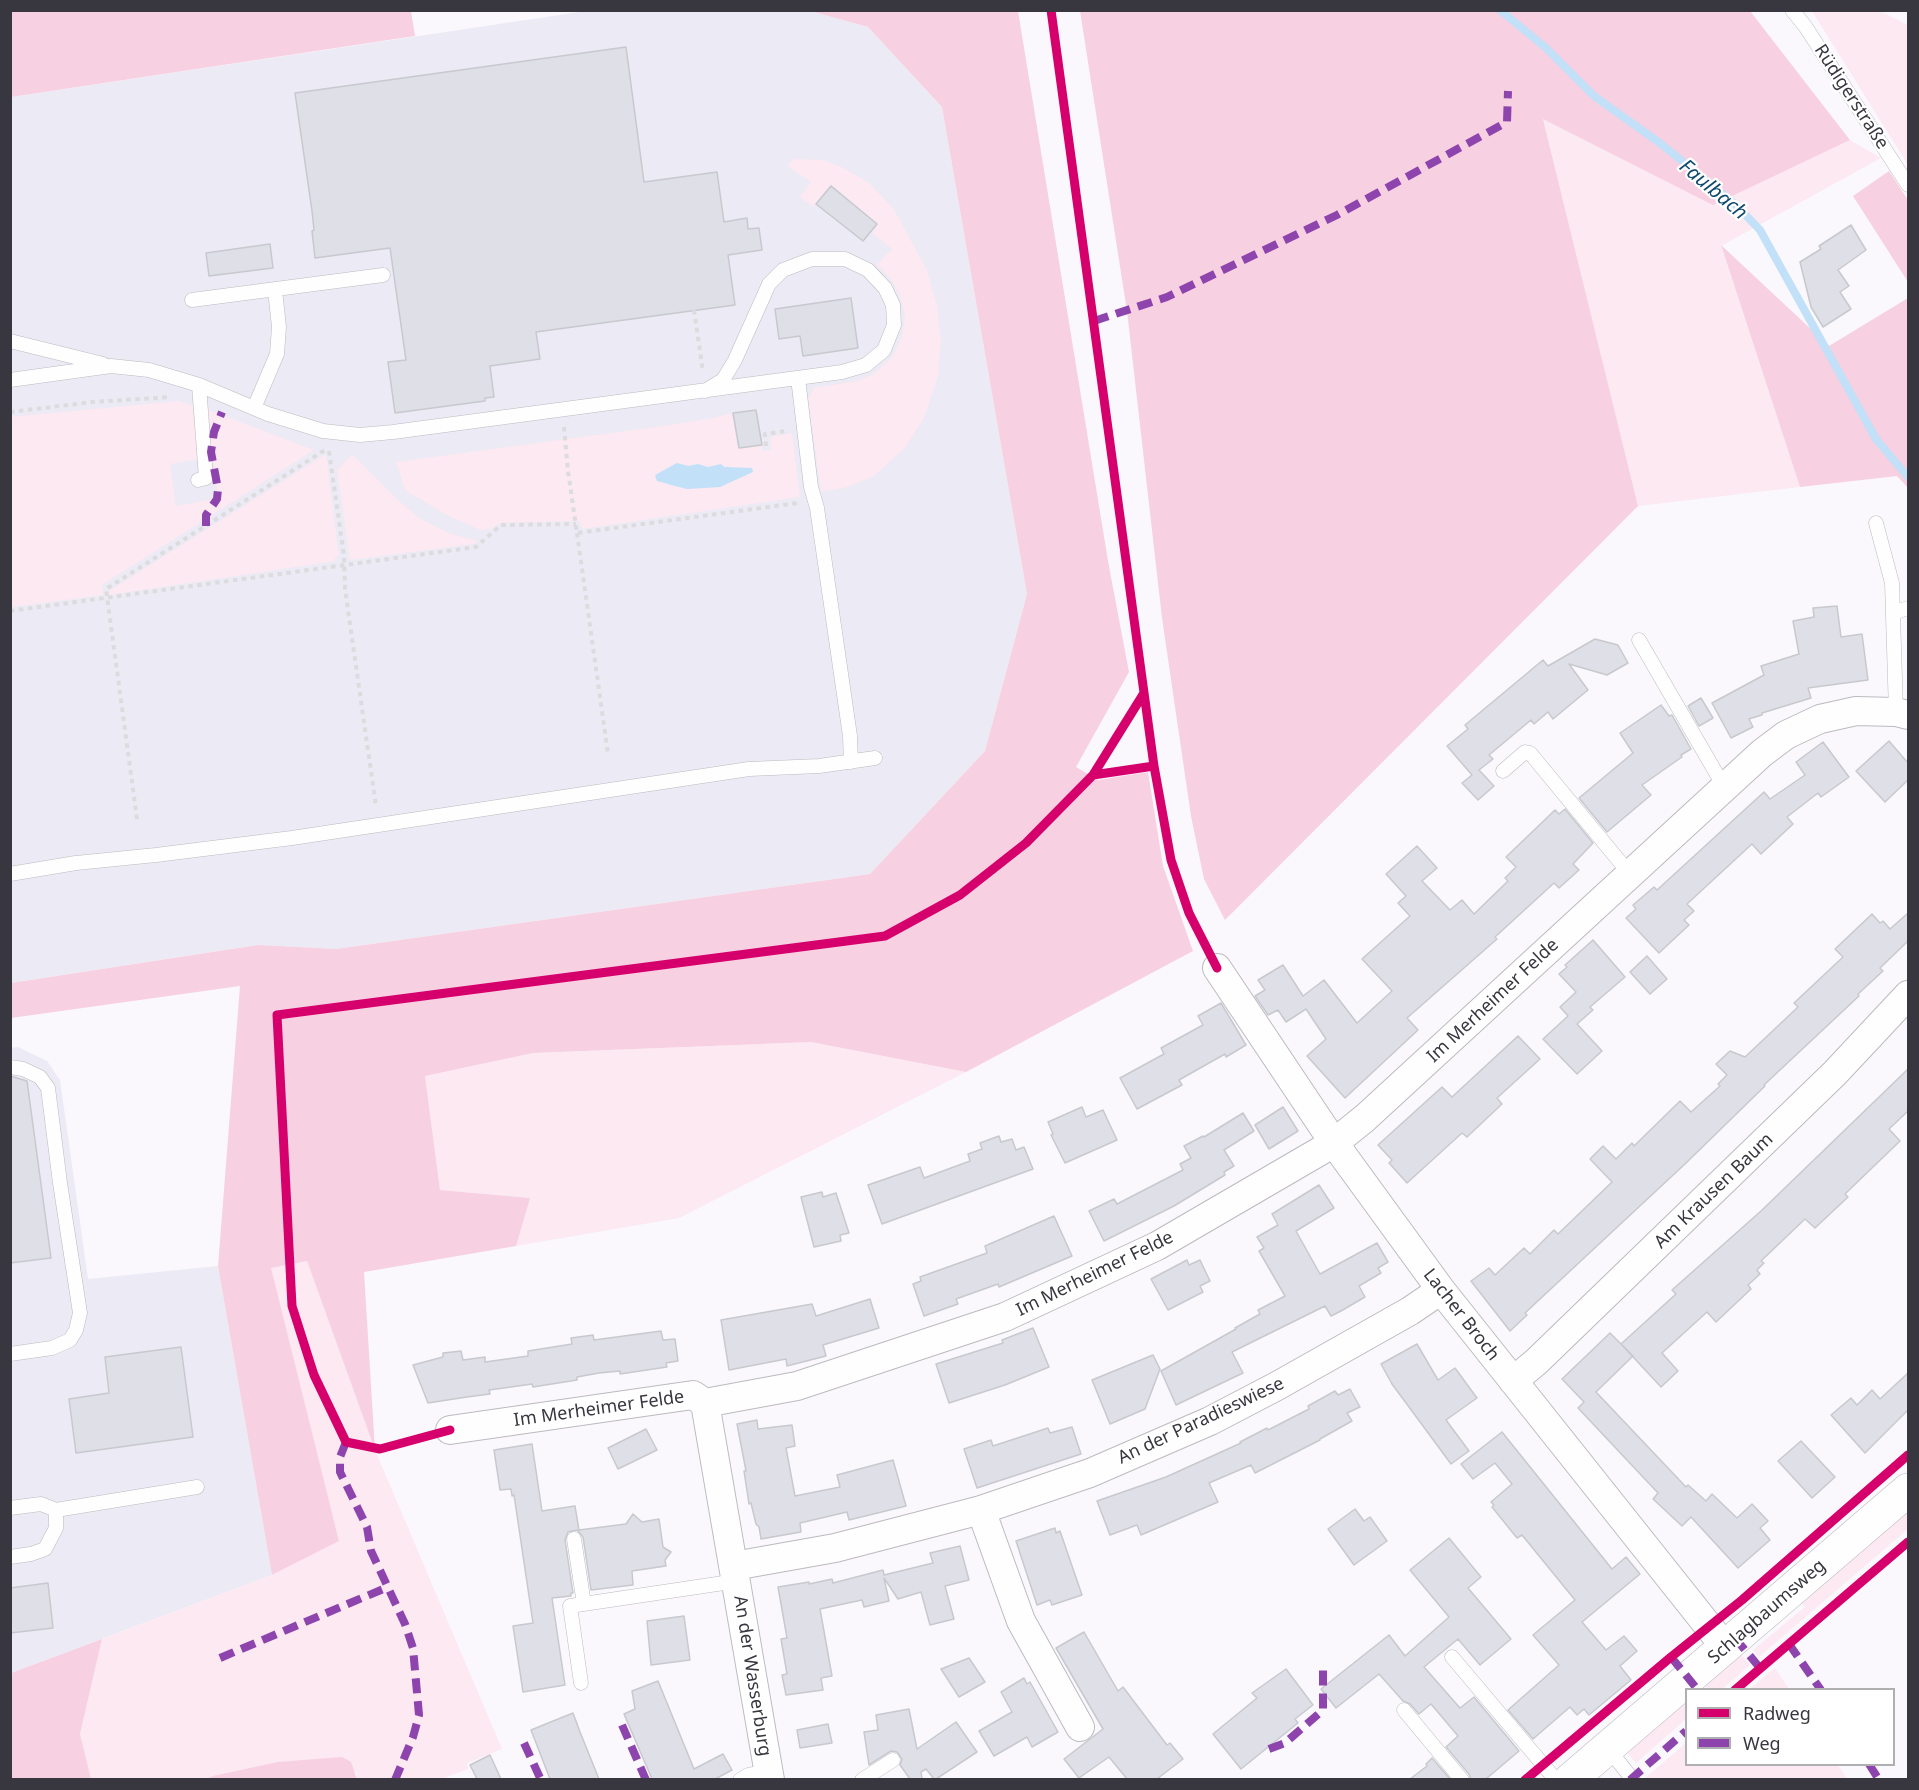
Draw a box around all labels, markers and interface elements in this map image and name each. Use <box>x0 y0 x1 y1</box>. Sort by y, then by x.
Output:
street label: Rüdigerstraße <box>1809 41 1893 153</box>
water label: Faulbach <box>1674 155 1752 225</box>
street label: Im Merheimer Felde <box>1423 934 1563 1068</box>
street label: Am Krausen Baum <box>1650 1129 1778 1253</box>
street label: Im Merheimer Felde <box>1013 1227 1177 1321</box>
street label: Lacher Broch <box>1418 1265 1504 1365</box>
street label: An der Paradieswiese <box>1114 1373 1288 1469</box>
street label: Im Merheimer Felde <box>512 1386 686 1432</box>
street label: Schlagbaumsweg <box>1704 1555 1830 1669</box>
street label: An der Wasserburg <box>729 1594 775 1758</box>
legend <box>1685 1688 1895 1766</box>
text: Radweg <box>1743 1701 1811 1725</box>
text: Weg <box>1743 1731 1781 1755</box>

